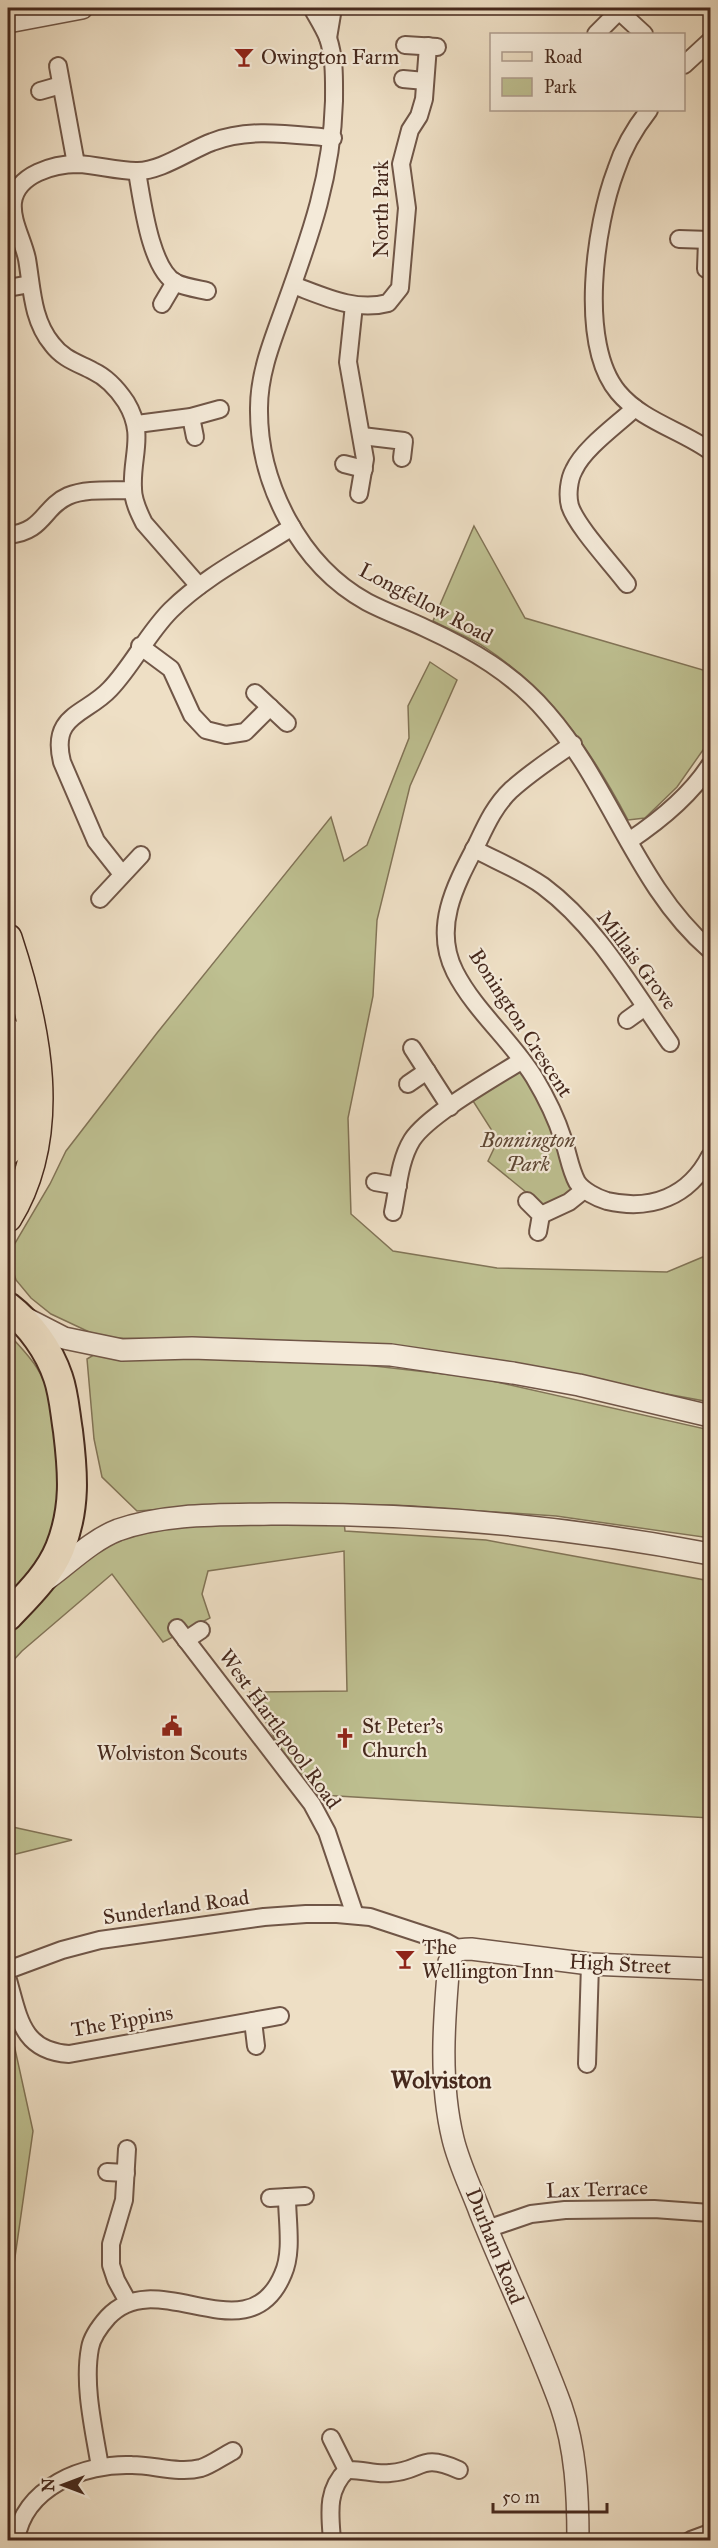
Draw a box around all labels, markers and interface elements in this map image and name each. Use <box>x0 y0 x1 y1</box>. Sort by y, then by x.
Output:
legend <box>490 33 685 111</box>
place label: Owington Farm <box>261 44 400 70</box>
bar icon: Owington Farm <box>232 45 256 69</box>
text: Road <box>544 46 582 68</box>
text: Park <box>544 76 577 98</box>
street label: North Park <box>368 160 394 258</box>
street label: Longfellow Road <box>355 557 498 649</box>
street label: Millais Grove <box>591 905 683 1015</box>
street label: Bonington Crescent <box>463 944 579 1103</box>
park label: Bonnington Park <box>480 1127 575 1177</box>
street label: West Hartlepool Road <box>213 1644 347 1814</box>
place label: St Peter's Church <box>362 1713 443 1763</box>
public building icon: Wolviston Scouts <box>160 1714 184 1738</box>
church icon: St Peter's Church <box>333 1726 357 1750</box>
place label: Wolviston Scouts <box>97 1740 247 1766</box>
street label: Sunderland Road <box>101 1884 251 1930</box>
place label: The Wellington Inn <box>422 1934 554 1984</box>
bar icon: The Wellington Inn <box>393 1947 417 1971</box>
street label: High Street <box>568 1948 672 1980</box>
street label: The Pippins <box>69 1999 175 2043</box>
district label: Wolviston <box>391 2065 491 2095</box>
street label: Lax Terrace <box>546 2174 649 2204</box>
street label: Durham Road <box>460 2184 530 2308</box>
north arrow <box>33 2455 93 2515</box>
scale bar <box>493 2476 607 2514</box>
text: N <box>39 2478 58 2492</box>
text: 50 m <box>502 2486 540 2508</box>

